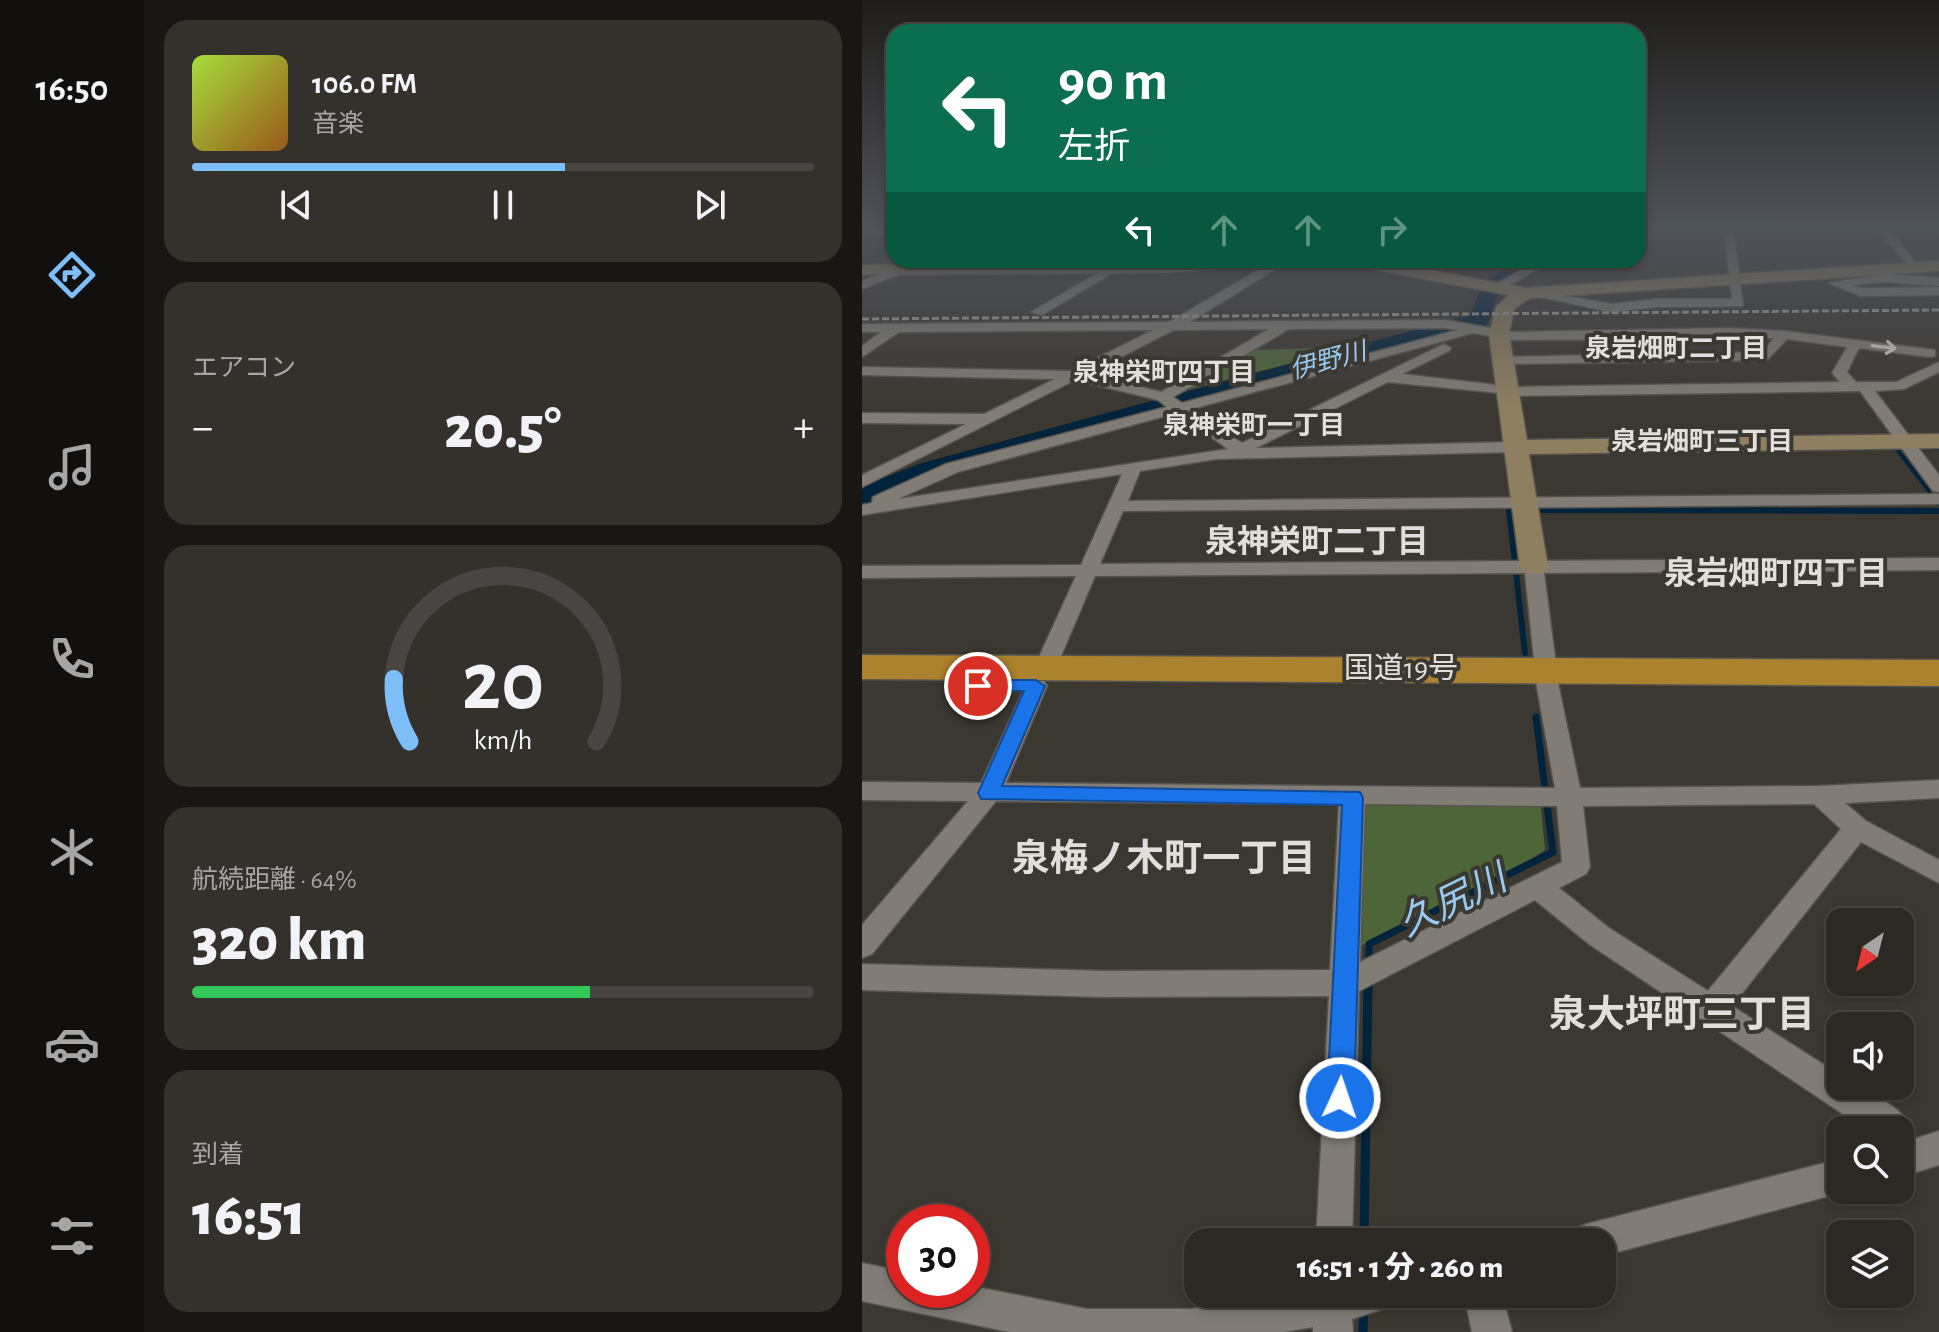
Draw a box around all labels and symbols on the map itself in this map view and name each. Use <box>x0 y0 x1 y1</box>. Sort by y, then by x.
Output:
district label: 泉岩畑町二丁目 <box>1585 334 1767 362</box>
water label: 伊野川 <box>1287 337 1372 384</box>
one-way arrow <box>1871 340 1896 355</box>
district label: 泉神栄町四丁目 <box>1073 358 1255 386</box>
district label: 泉神栄町一丁目 <box>1163 411 1345 439</box>
district label: 泉岩畑町三丁目 <box>1611 427 1793 455</box>
district label: 泉神栄町二丁目 <box>1205 524 1429 558</box>
district label: 泉岩畑町四丁目 <box>1664 556 1888 590</box>
pin <box>944 652 1012 720</box>
street label: 国道19号 <box>1344 653 1458 684</box>
district label: 泉梅ノ木町一丁目 <box>1012 838 1316 879</box>
water label: 久尻川 <box>1393 856 1516 944</box>
north arrow <box>1826 908 1914 996</box>
district label: 泉大坪町三丁目 <box>1549 994 1815 1035</box>
position arrow <box>1298 1056 1382 1140</box>
speed limit sign: 30 <box>886 1204 990 1308</box>

